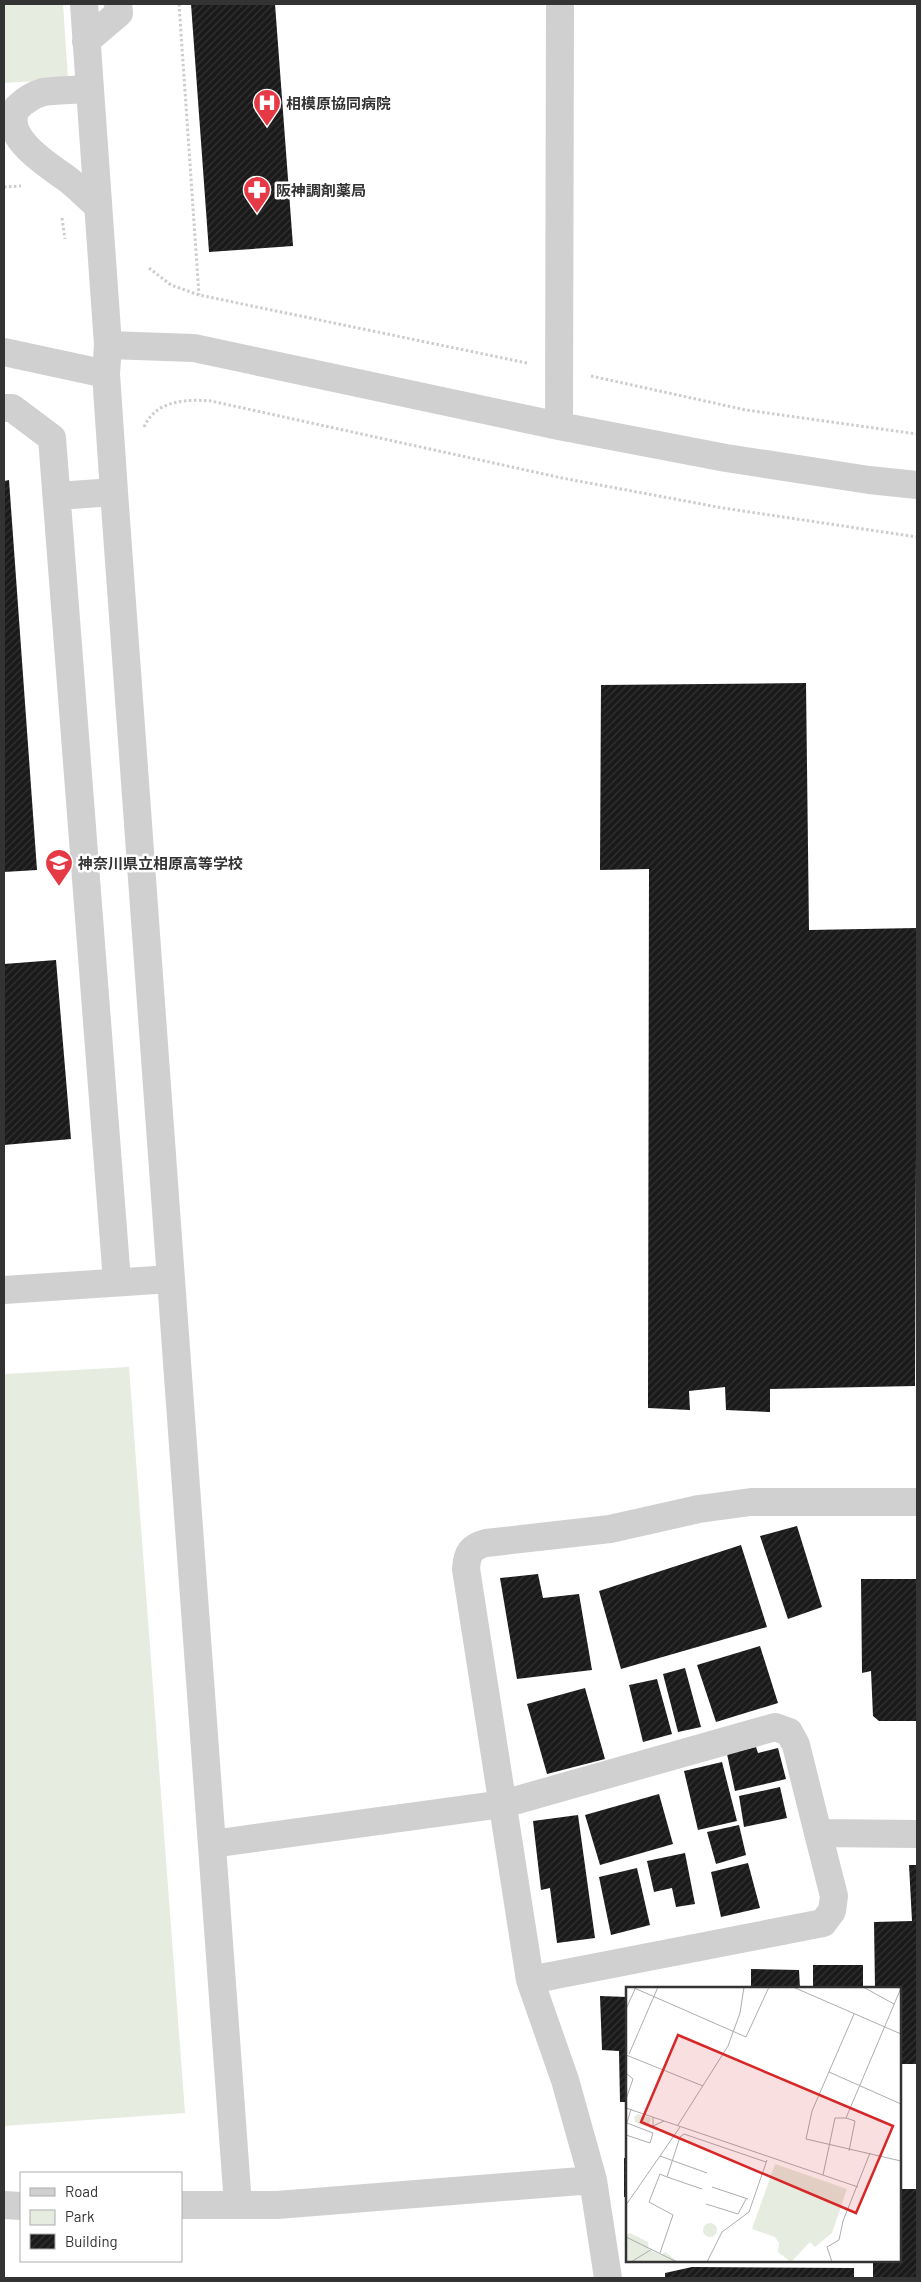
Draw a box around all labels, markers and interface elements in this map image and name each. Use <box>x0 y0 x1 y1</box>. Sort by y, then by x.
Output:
hospital icon: 相模原協同病院 <box>252 88 282 127</box>
place label: 相模原協同病院 <box>286 94 391 112</box>
pharmacy icon: 阪神調剤薬局 <box>242 175 272 214</box>
place label: 阪神調剤薬局 <box>276 181 366 199</box>
school or university icon: 神奈川県立相原高等学校 <box>44 848 74 887</box>
place label: 神奈川県立相原高等学校 <box>77 854 243 872</box>
inset map <box>626 1987 901 2262</box>
legend <box>20 2172 182 2262</box>
text: Road <box>65 2182 98 2200</box>
text: Park <box>65 2207 95 2225</box>
text: Building <box>65 2232 118 2250</box>

